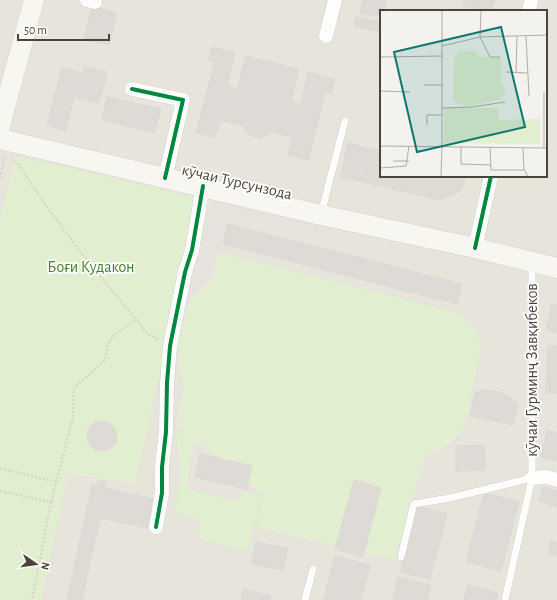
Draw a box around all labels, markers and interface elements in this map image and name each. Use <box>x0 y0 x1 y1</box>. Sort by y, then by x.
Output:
inset map <box>380 10 547 177</box>
scale bar <box>18 16 109 42</box>
text: 50 m <box>24 24 47 36</box>
street label: кӯчаи Турсунзода <box>180 162 294 203</box>
park label: Боғи Кудакон <box>47 259 135 276</box>
street label: кӯчаи Гурминҷ Завқибеков <box>524 283 541 457</box>
north arrow <box>16 544 56 584</box>
text: N <box>39 561 51 571</box>

